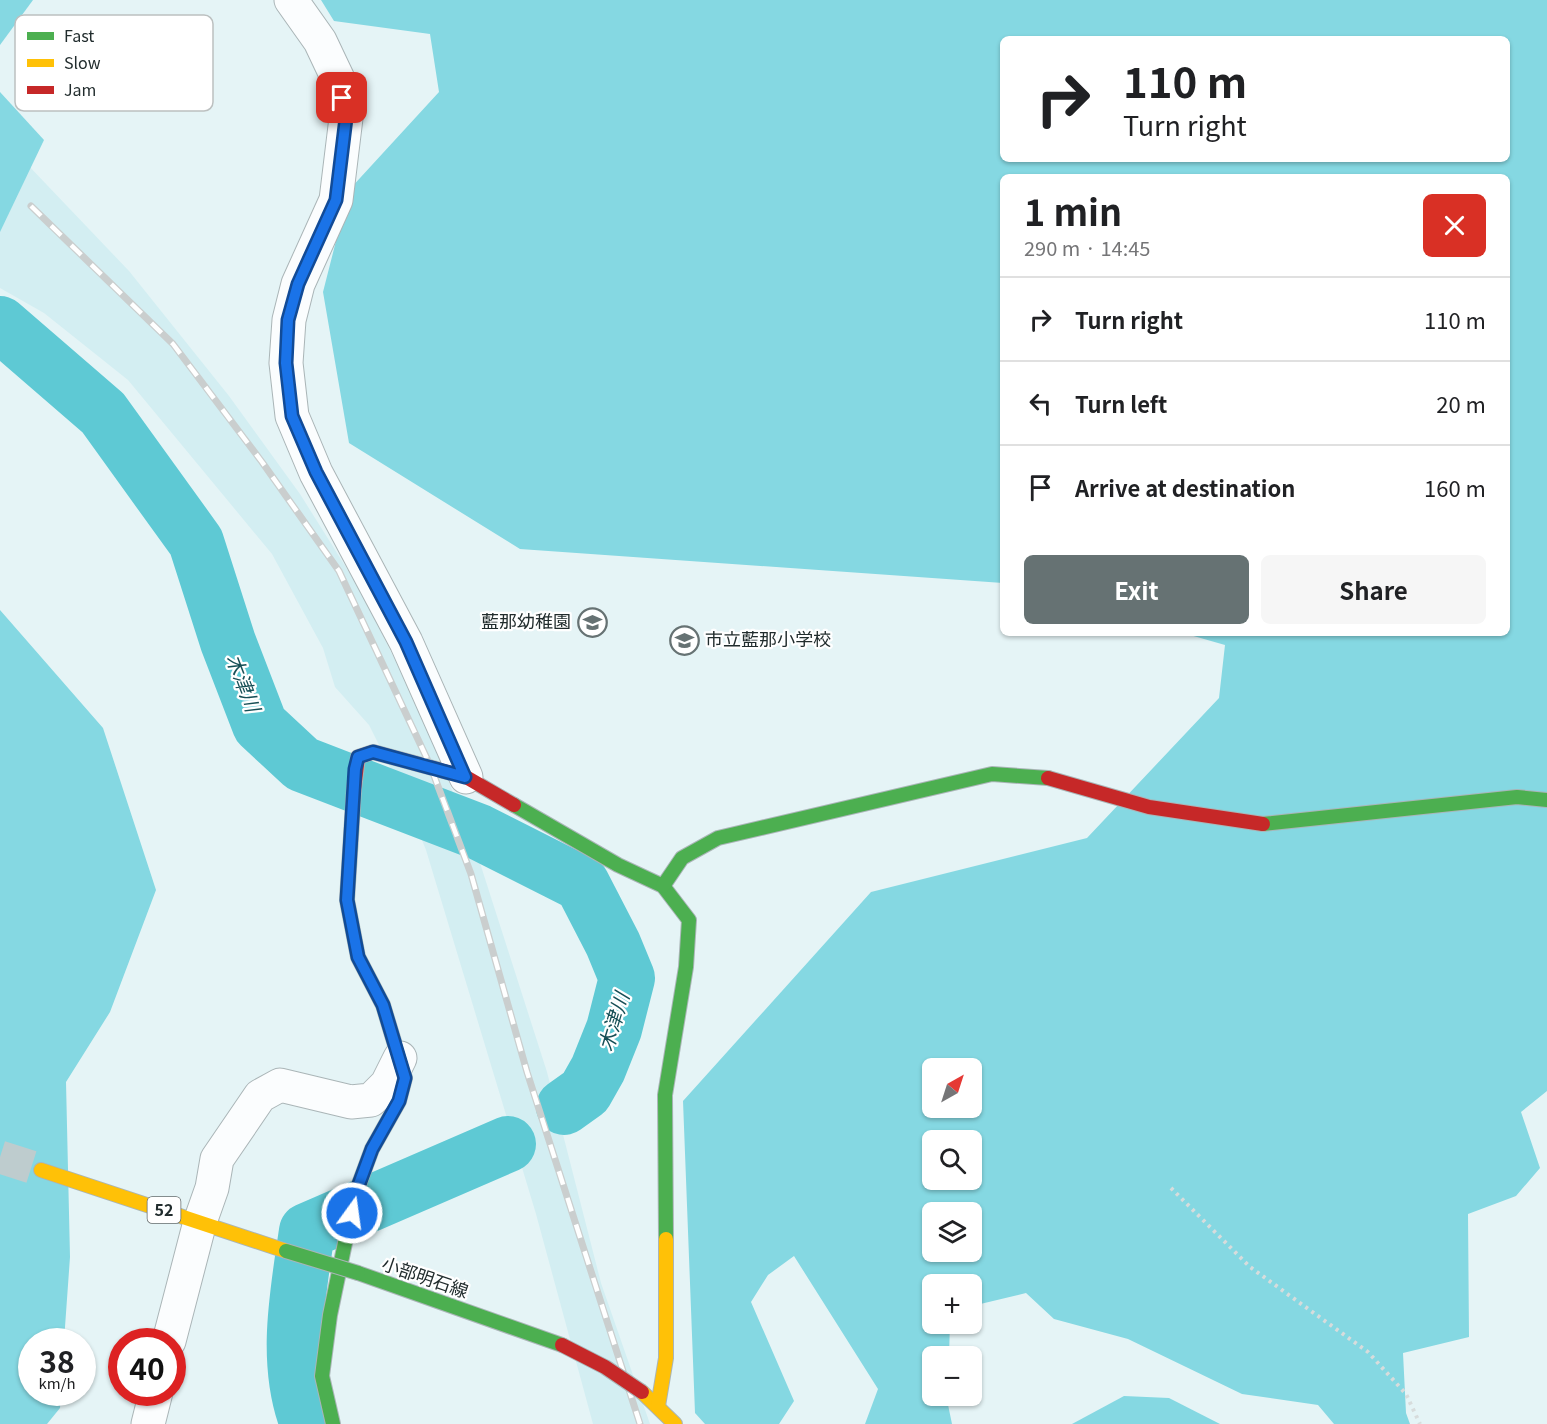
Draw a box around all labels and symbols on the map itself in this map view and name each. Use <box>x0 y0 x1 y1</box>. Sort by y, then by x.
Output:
legend <box>15 15 213 111</box>
text: Fast <box>64 23 94 47</box>
text: Slow <box>64 50 101 74</box>
pin <box>316 72 367 123</box>
text: Jam <box>64 77 96 101</box>
school or university icon: 藍那幼稚園 <box>576 606 608 638</box>
place label: 藍那幼稚園 <box>481 607 571 633</box>
school or university icon: 市立藍那小学校 <box>668 624 700 656</box>
place label: 市立藍那小学校 <box>705 625 831 651</box>
water label: 木津川 <box>220 649 269 718</box>
water label: 木津川 <box>590 987 636 1054</box>
north arrow <box>922 1058 982 1118</box>
position arrow <box>320 1181 384 1245</box>
road number: 52 <box>148 1197 180 1223</box>
street label: 小部明石線 <box>379 1249 472 1303</box>
speed limit sign: 40 <box>108 1328 186 1406</box>

